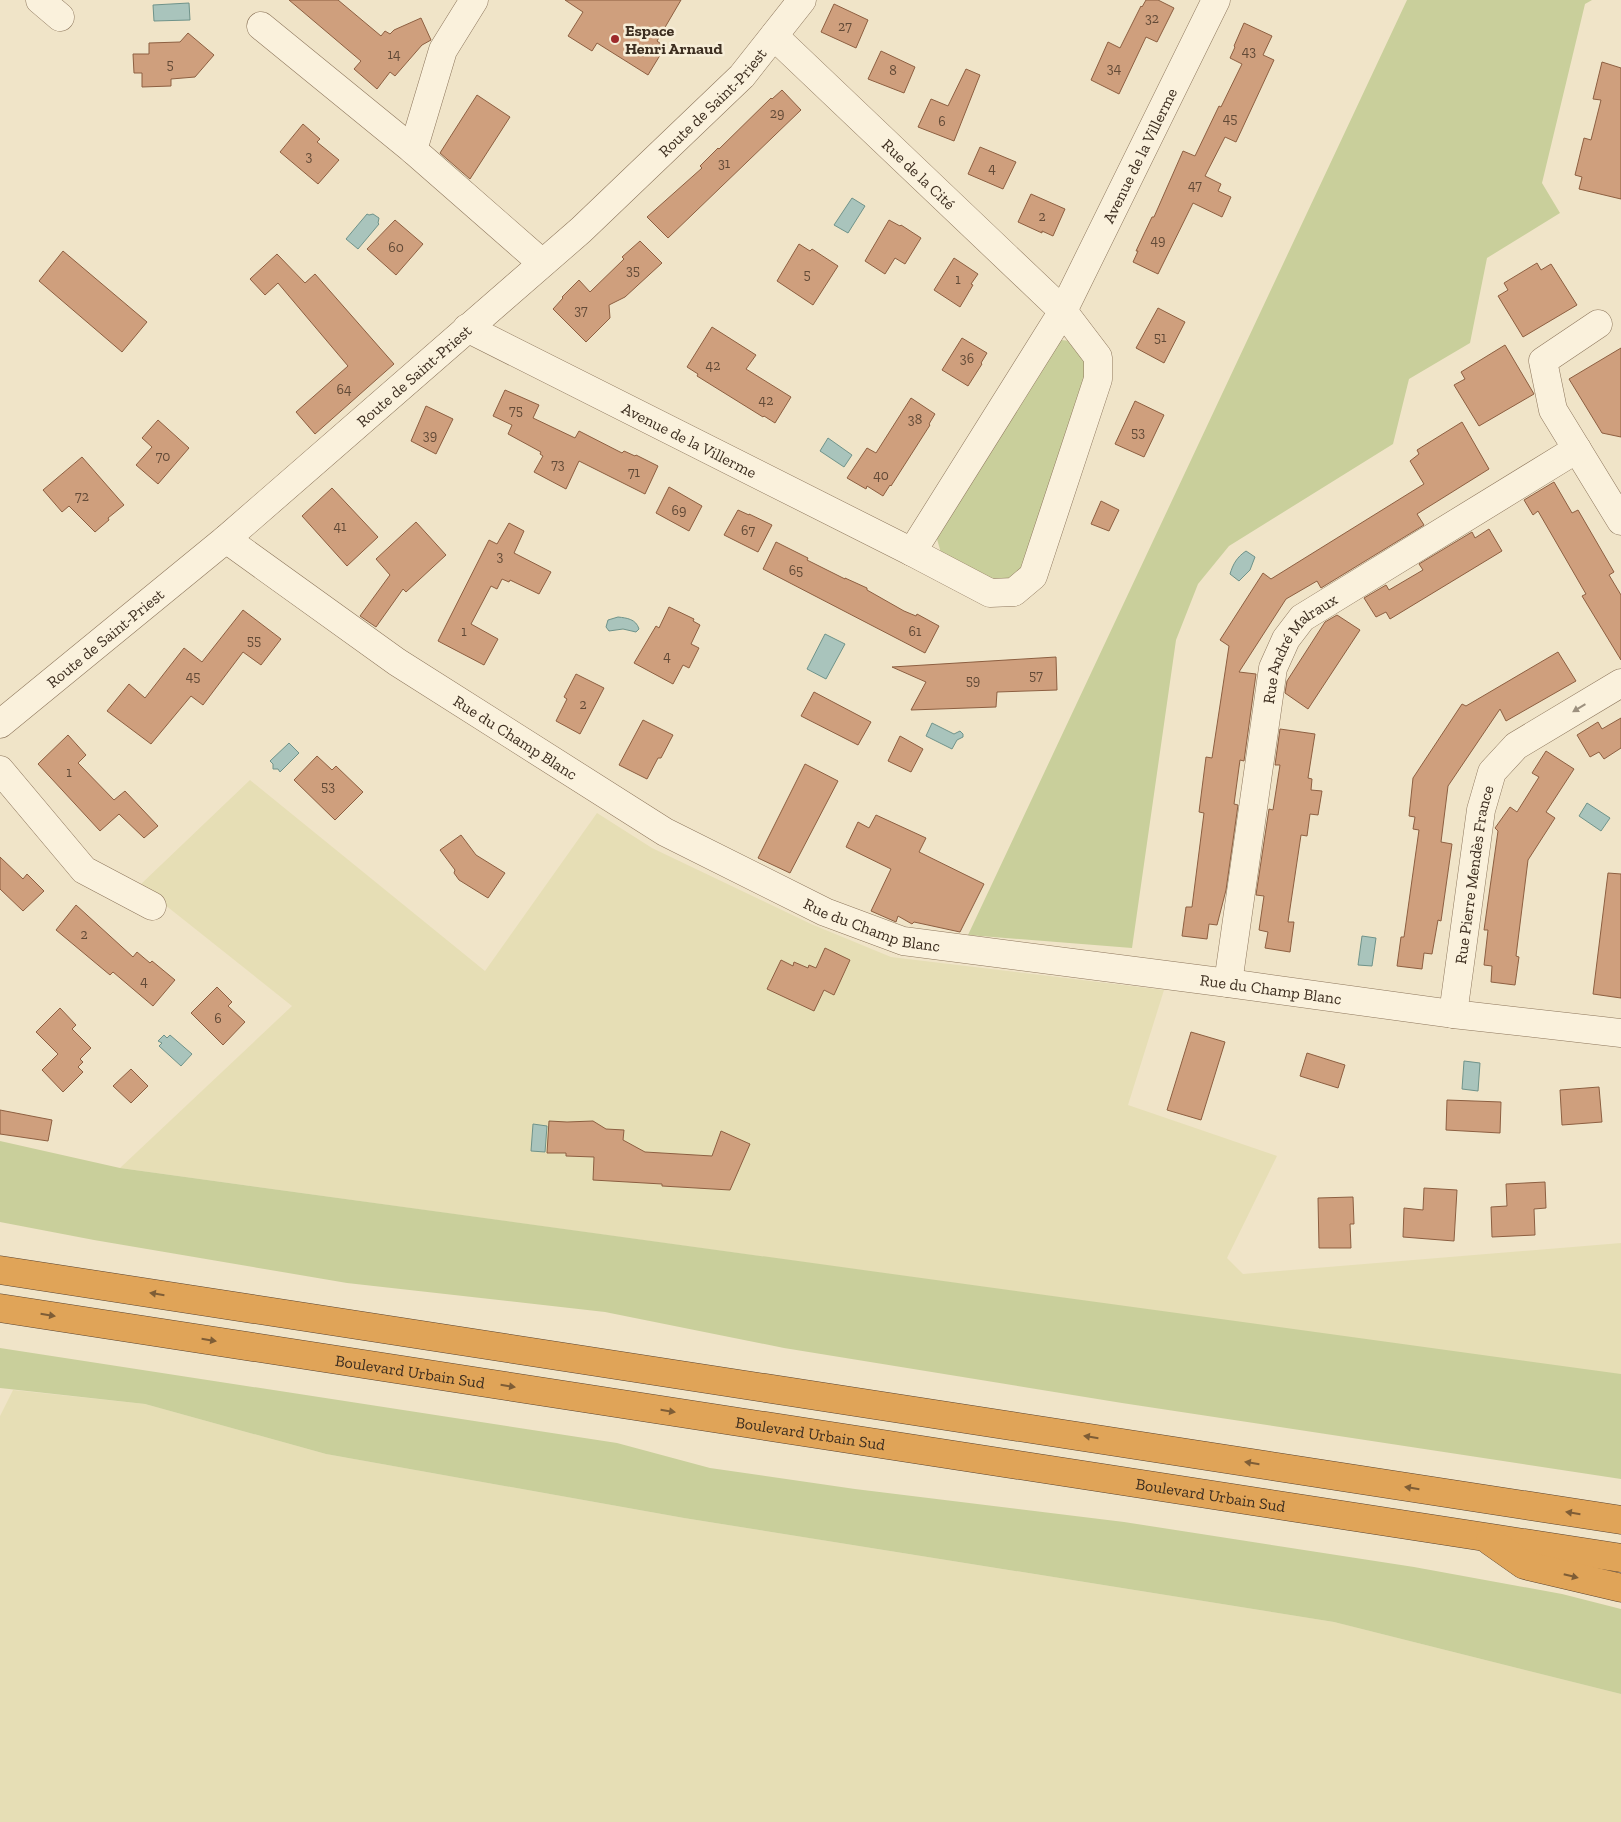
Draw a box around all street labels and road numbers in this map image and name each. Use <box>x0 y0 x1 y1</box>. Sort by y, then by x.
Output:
street label: Route de Saint-Priest <box>654 44 770 161</box>
street label: Avenue de la Villerme <box>1098 85 1181 226</box>
street label: Rue de la Cité <box>878 135 959 213</box>
street label: Route de Saint-Priest <box>353 320 475 431</box>
street label: Avenue de la Villerme <box>619 398 760 482</box>
street label: Route de Saint-Priest <box>43 584 168 691</box>
street label: Rue André Malraux <box>1259 589 1340 705</box>
street label: Rue du Champ Blanc <box>450 691 581 783</box>
street label: Rue Pierre Mendès France <box>1450 783 1497 965</box>
street label: Rue du Champ Blanc <box>801 894 941 955</box>
street label: Rue du Champ Blanc <box>1199 970 1343 1008</box>
street label: Boulevard Urbain Sud <box>334 1350 487 1392</box>
street label: Boulevard Urbain Sud <box>734 1412 887 1454</box>
street label: Boulevard Urbain Sud <box>1135 1474 1287 1516</box>

